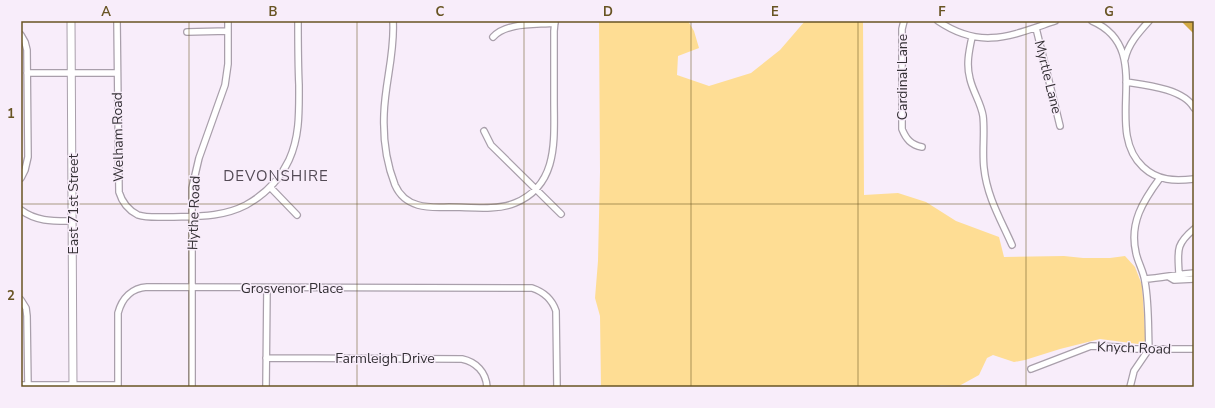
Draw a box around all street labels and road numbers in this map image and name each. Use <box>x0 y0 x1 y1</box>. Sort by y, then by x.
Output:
street label: Cardinal Lane <box>893 34 912 120</box>
street label: Myrtle Lane <box>1030 38 1066 116</box>
street label: Welham Road <box>108 92 128 182</box>
street label: East 71st Street <box>64 154 83 254</box>
street label: Hythe Road <box>183 175 205 251</box>
street label: Grosvenor Place <box>241 279 343 298</box>
street label: Knych Road <box>1097 337 1171 359</box>
street label: Farmleigh Drive <box>335 349 435 368</box>

